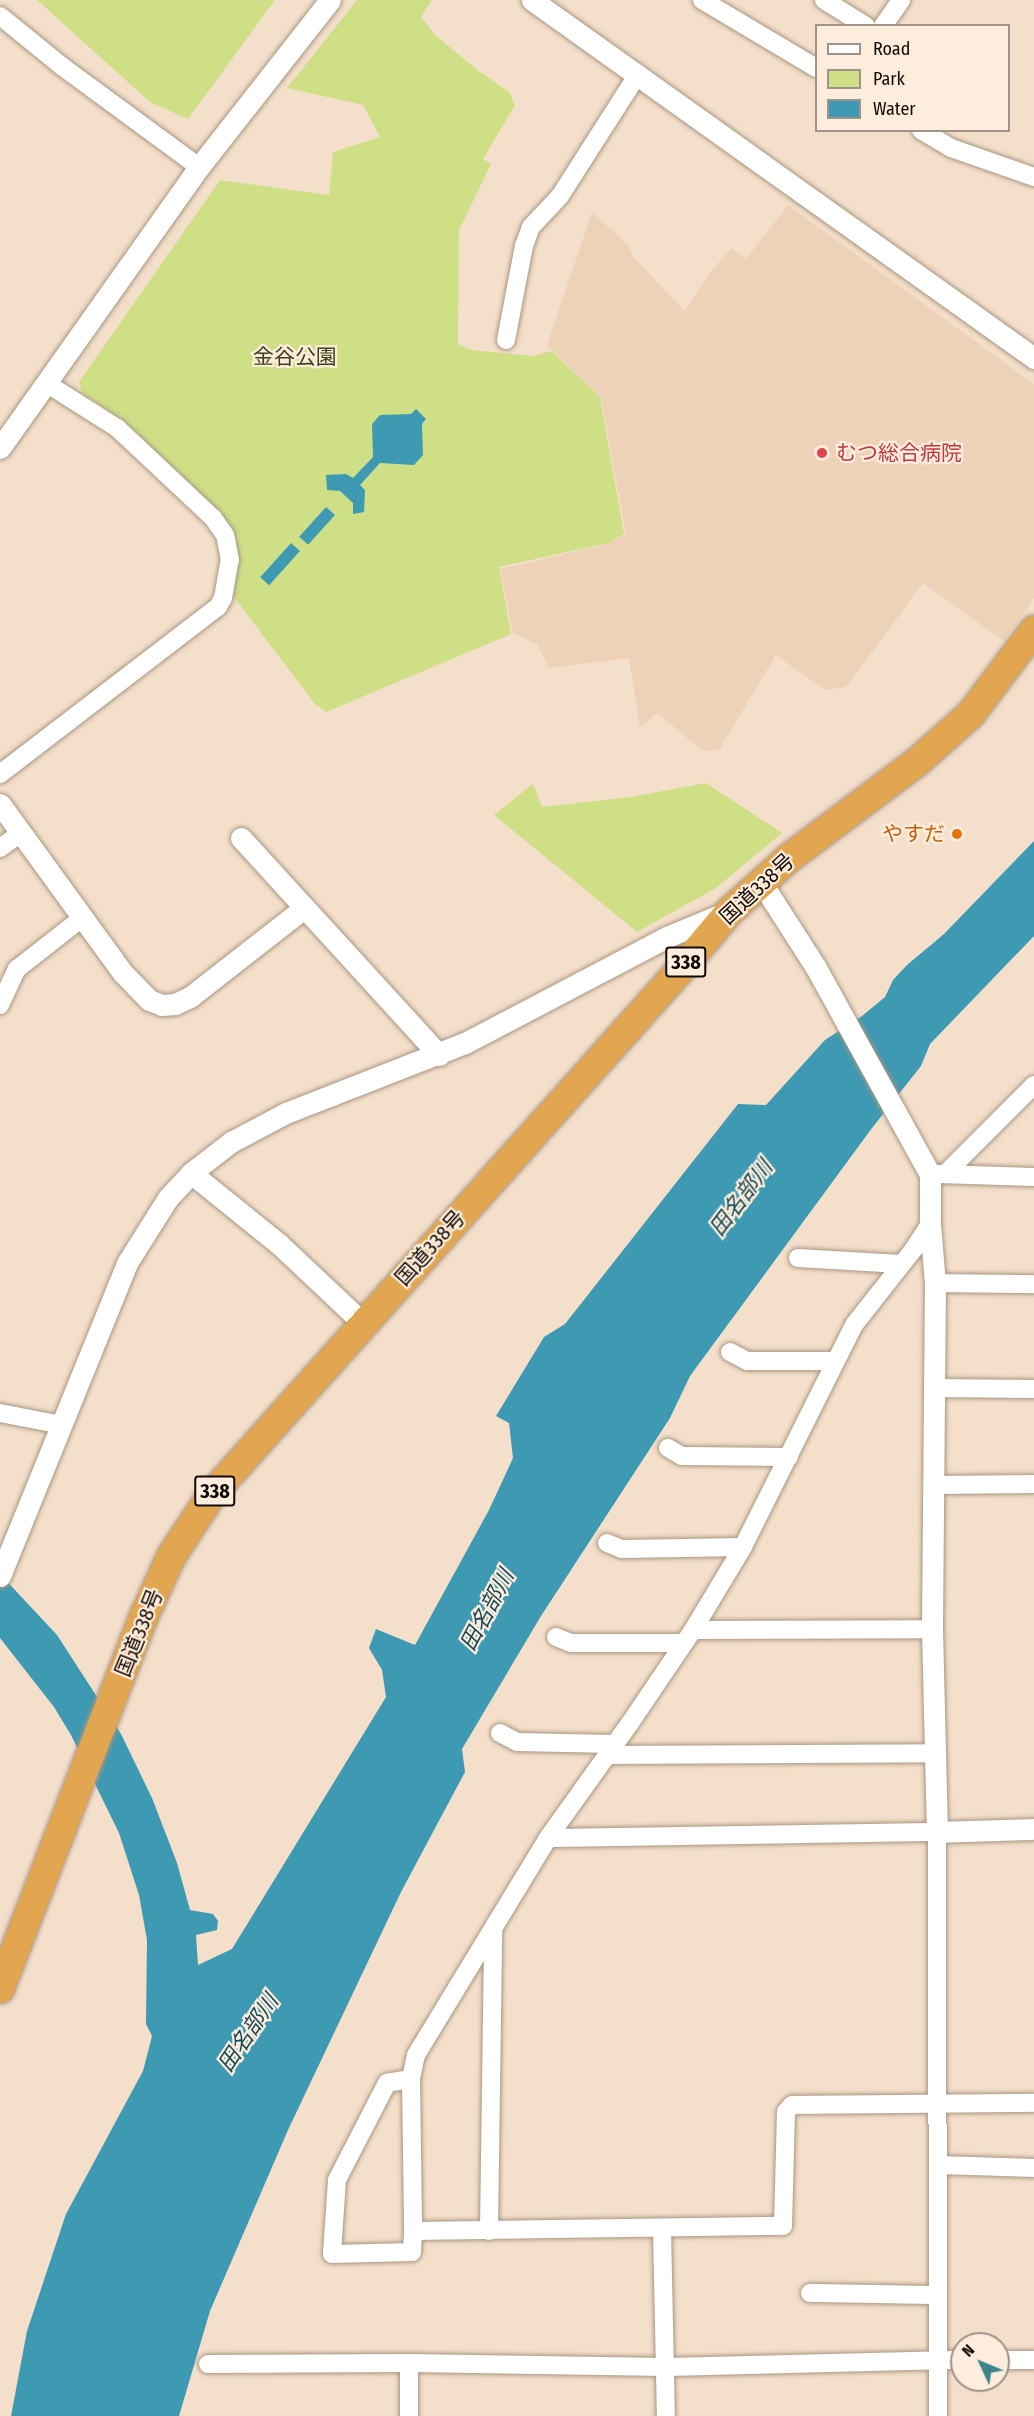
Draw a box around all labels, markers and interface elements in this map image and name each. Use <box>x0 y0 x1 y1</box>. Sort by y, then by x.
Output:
legend <box>815 24 1010 132</box>
text: Road <box>873 38 910 60</box>
text: Park <box>873 68 905 90</box>
text: Water <box>873 98 916 120</box>
park label: 金谷公園 <box>253 344 337 370</box>
place label: むつ総合病院 <box>836 440 962 466</box>
marker: むつ総合病院 <box>813 444 831 462</box>
place label: やすだ <box>882 821 945 847</box>
marker: やすだ <box>950 827 964 841</box>
street label: 国道338号 <box>715 848 799 930</box>
road number: 338 <box>665 945 707 979</box>
water label: 田名部川 <box>704 1155 778 1241</box>
street label: 国道338号 <box>390 1205 470 1291</box>
road number: 338 <box>194 1474 236 1508</box>
water label: 田名部川 <box>455 1565 519 1655</box>
street label: 国道338号 <box>110 1585 168 1681</box>
water label: 田名部川 <box>212 1989 284 2077</box>
north arrow <box>950 2332 1010 2392</box>
text: N <box>958 2340 978 2361</box>

